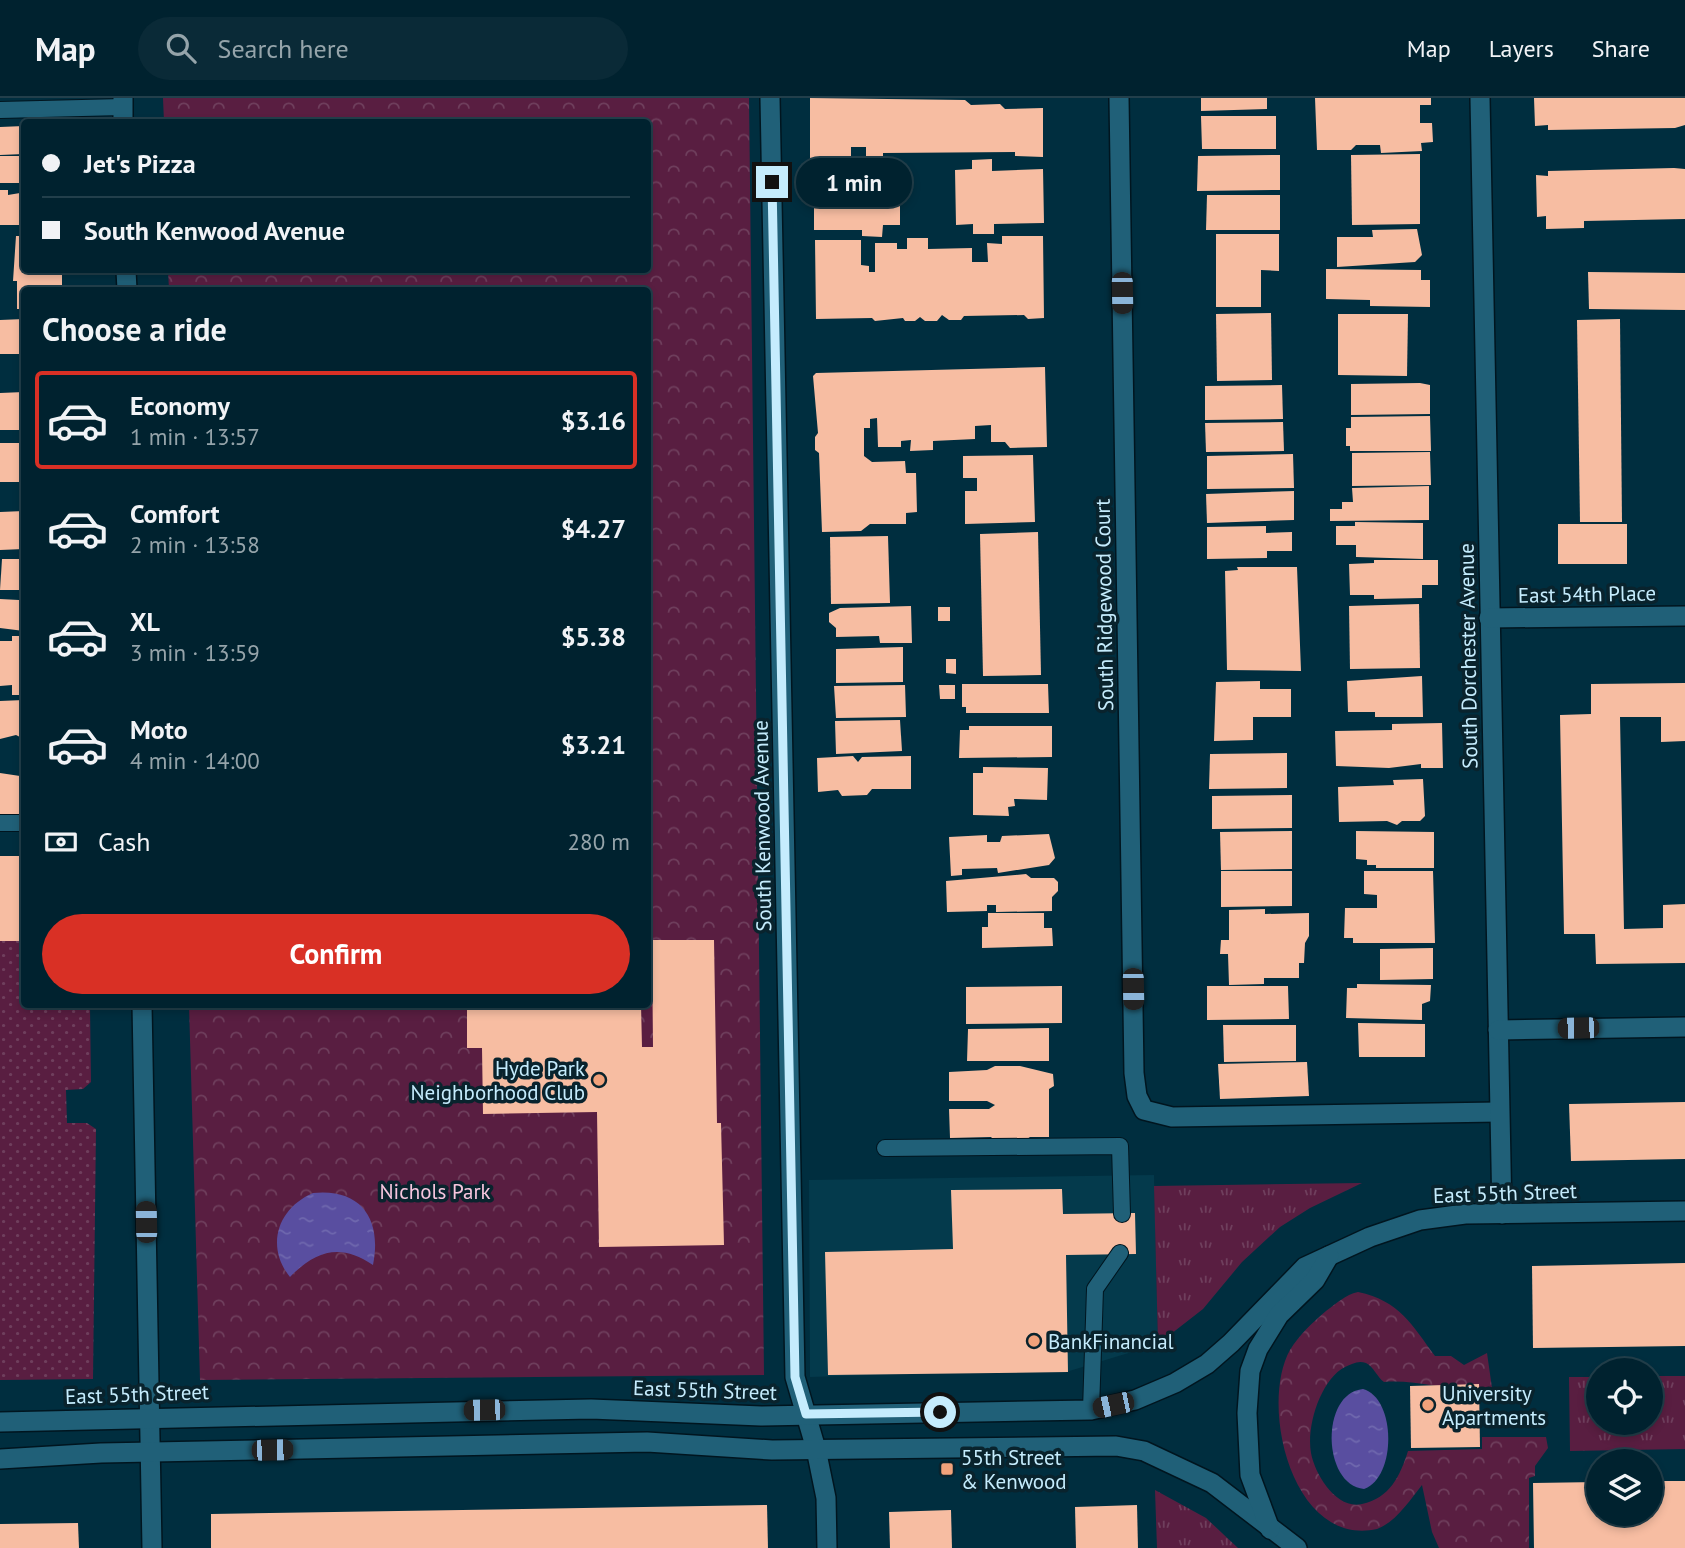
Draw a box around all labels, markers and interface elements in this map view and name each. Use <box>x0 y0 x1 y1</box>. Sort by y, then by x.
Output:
search box <box>138 17 628 80</box>
text: Map <box>35 27 96 70</box>
icon: search <box>162 29 200 67</box>
text: Search here <box>218 32 349 65</box>
text: Map <box>1407 33 1451 64</box>
text: Layers <box>1489 33 1554 64</box>
text: Share <box>1592 33 1650 64</box>
text: Jet's Pizza <box>84 147 196 180</box>
callout: 1 min <box>796 158 912 206</box>
route end <box>756 166 788 198</box>
text: 1 min <box>826 168 882 197</box>
text: South Kenwood Avenue <box>84 214 345 247</box>
car <box>1112 272 1133 314</box>
text: Choose a ride <box>42 308 227 350</box>
icon: car <box>46 389 109 452</box>
text: Economy <box>130 389 230 422</box>
text: $3.16 <box>561 404 626 437</box>
text: 1 min · 13:57 <box>130 422 260 451</box>
icon: car <box>46 497 109 560</box>
text: Comfort <box>130 497 220 530</box>
street label: South Ridgewood Court <box>1089 499 1119 711</box>
text: $4.27 <box>561 512 626 545</box>
text: 2 min · 13:58 <box>130 530 260 559</box>
street label: South Dorchester Avenue <box>1453 543 1483 769</box>
street label: East 54th Place <box>1518 579 1656 609</box>
icon: car <box>46 605 109 668</box>
text: XL <box>130 605 160 638</box>
text: $5.38 <box>561 620 626 653</box>
text: 3 min · 13:59 <box>130 638 260 667</box>
icon: car <box>46 713 109 776</box>
text: Moto <box>130 713 188 746</box>
street label: South Kenwood Avenue <box>747 720 777 932</box>
text: $3.21 <box>561 728 626 761</box>
text: 4 min · 14:00 <box>130 746 260 775</box>
icon: cash <box>42 823 80 861</box>
text: Cash <box>98 825 150 858</box>
text: 280 m <box>568 827 630 856</box>
button: Confirm <box>42 914 630 994</box>
car <box>1123 968 1144 1010</box>
car <box>1557 1017 1600 1039</box>
place label: Hyde Park Neighborhood Club <box>410 1055 585 1106</box>
marker: Hyde Park Neighborhood Club <box>591 1072 607 1088</box>
street label: East 55th Street <box>1433 1177 1577 1209</box>
park label: Nichols Park <box>379 1178 491 1205</box>
car <box>136 1201 157 1243</box>
place label: BankFinancial <box>1048 1328 1174 1355</box>
marker: BankFinancial <box>1026 1333 1042 1349</box>
map controls <box>1586 1358 1663 1526</box>
button: locate <box>1586 1358 1663 1435</box>
street label: East 55th Street <box>633 1374 777 1406</box>
street label: East 55th Street <box>65 1378 209 1410</box>
place label: University Apartments <box>1442 1380 1546 1431</box>
car <box>1091 1390 1136 1420</box>
route start <box>924 1396 956 1428</box>
marker: University Apartments <box>1420 1397 1436 1413</box>
car <box>463 1399 506 1421</box>
car <box>251 1439 294 1461</box>
place label: 55th Street & Kenwood <box>961 1444 1067 1495</box>
button: layers <box>1586 1449 1663 1526</box>
marker: 55th Street & Kenwood <box>939 1461 955 1477</box>

